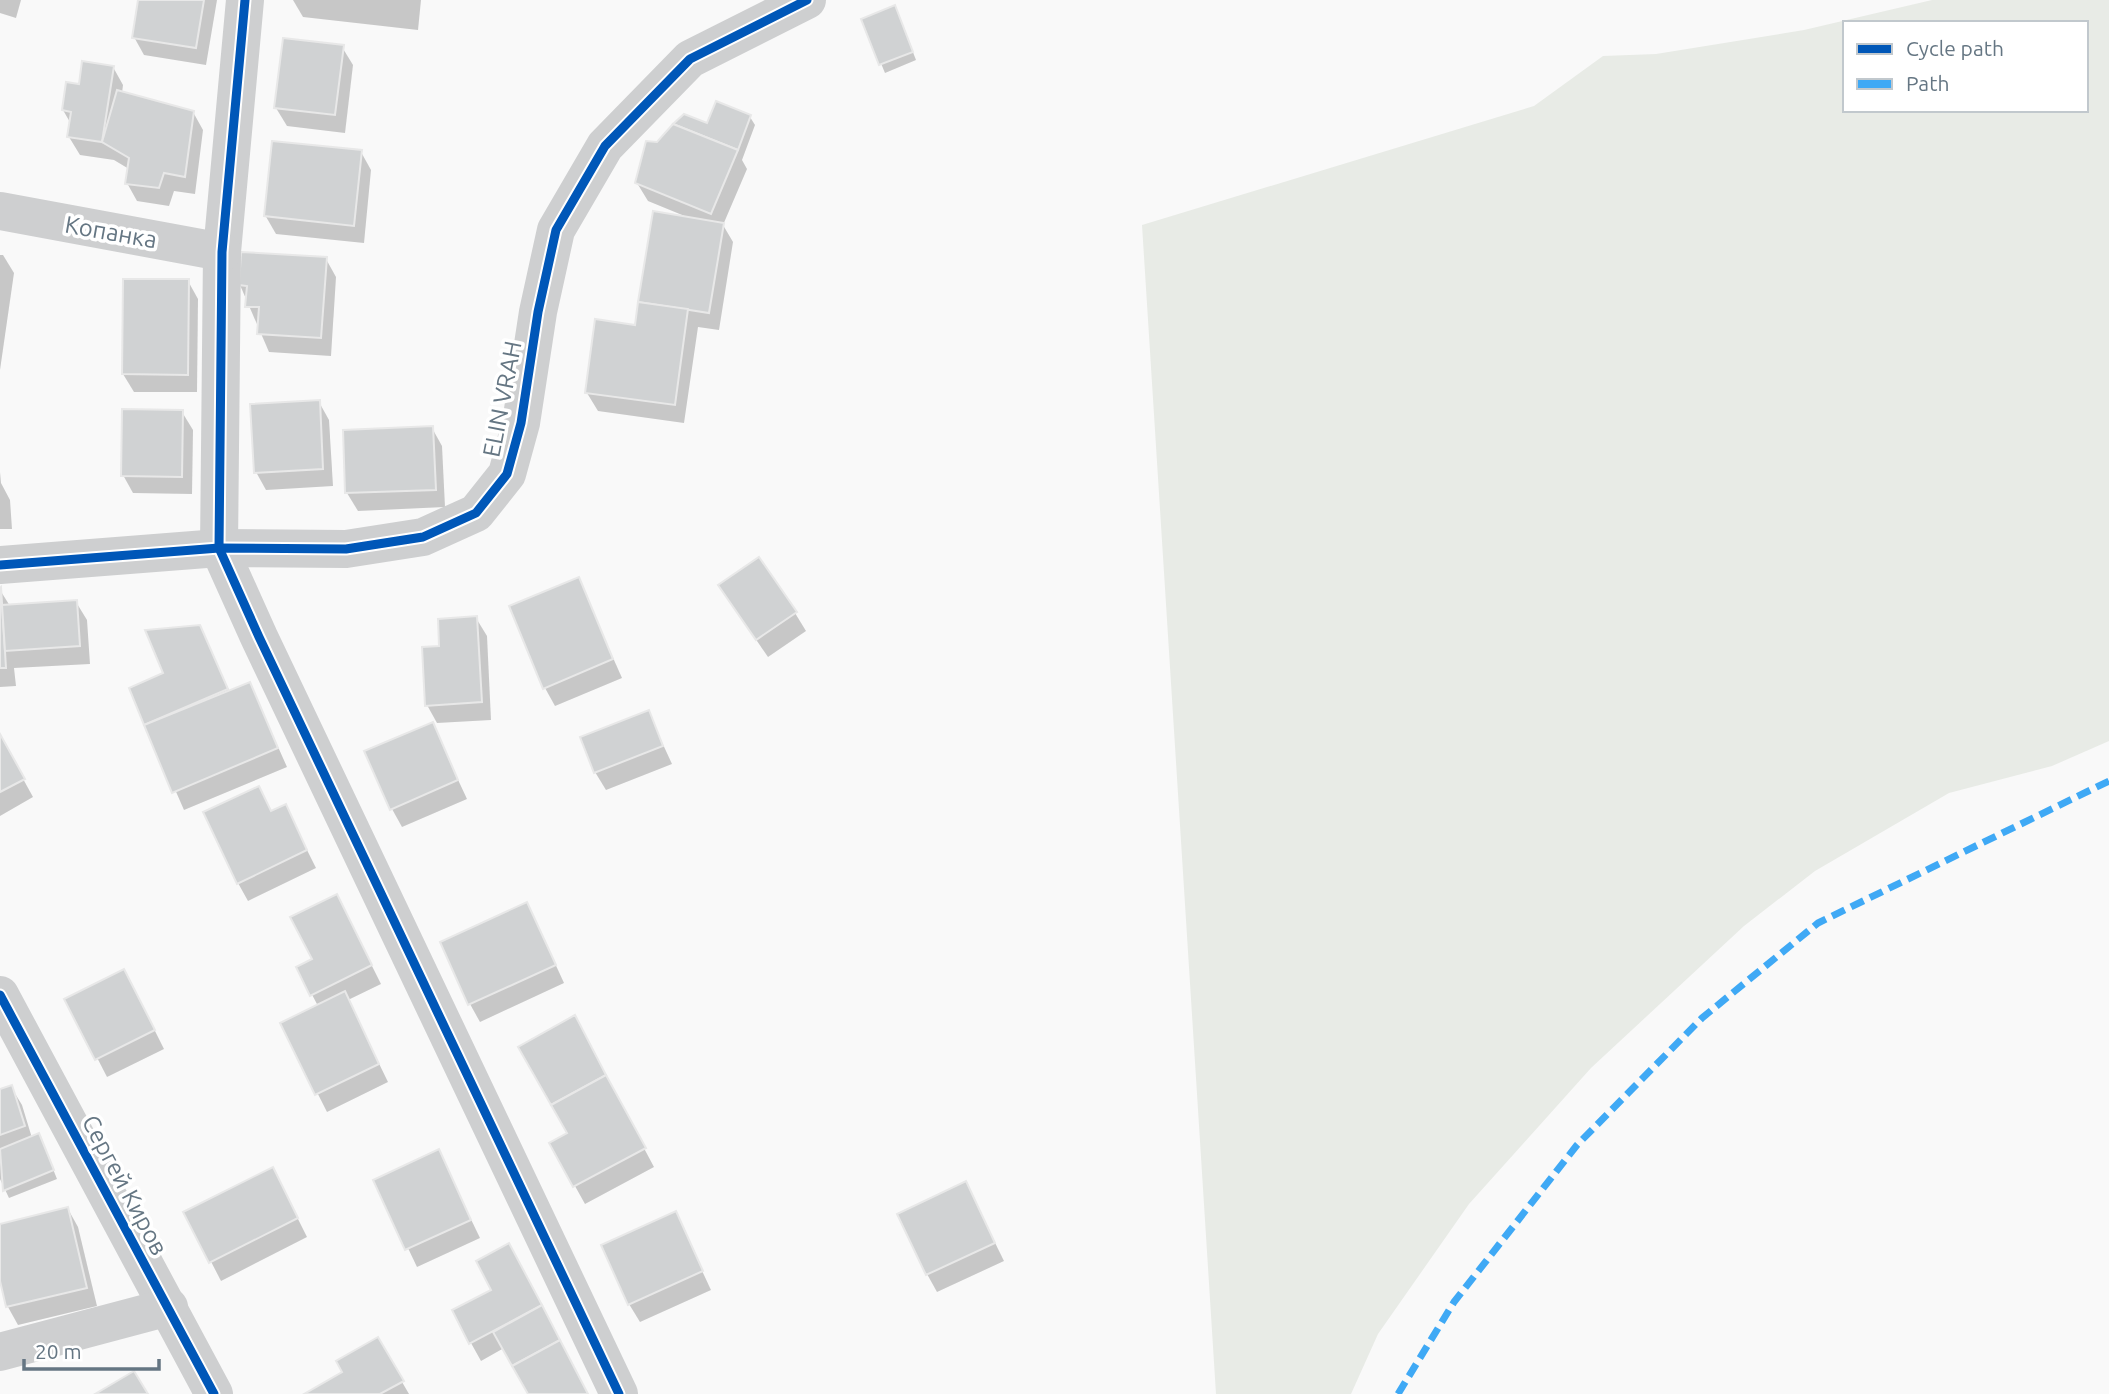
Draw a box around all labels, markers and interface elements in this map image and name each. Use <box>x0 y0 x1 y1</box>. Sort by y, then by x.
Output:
legend <box>1843 21 2088 112</box>
text: Cycle path <box>1906 36 2004 60</box>
text: Path <box>1906 71 1949 95</box>
street label: Копанка <box>63 211 159 253</box>
street label: ELIN VRAH <box>478 339 526 459</box>
street label: Сергей Киров <box>77 1110 173 1260</box>
scale bar <box>24 1328 159 1372</box>
text: 20 m <box>35 1339 82 1363</box>

